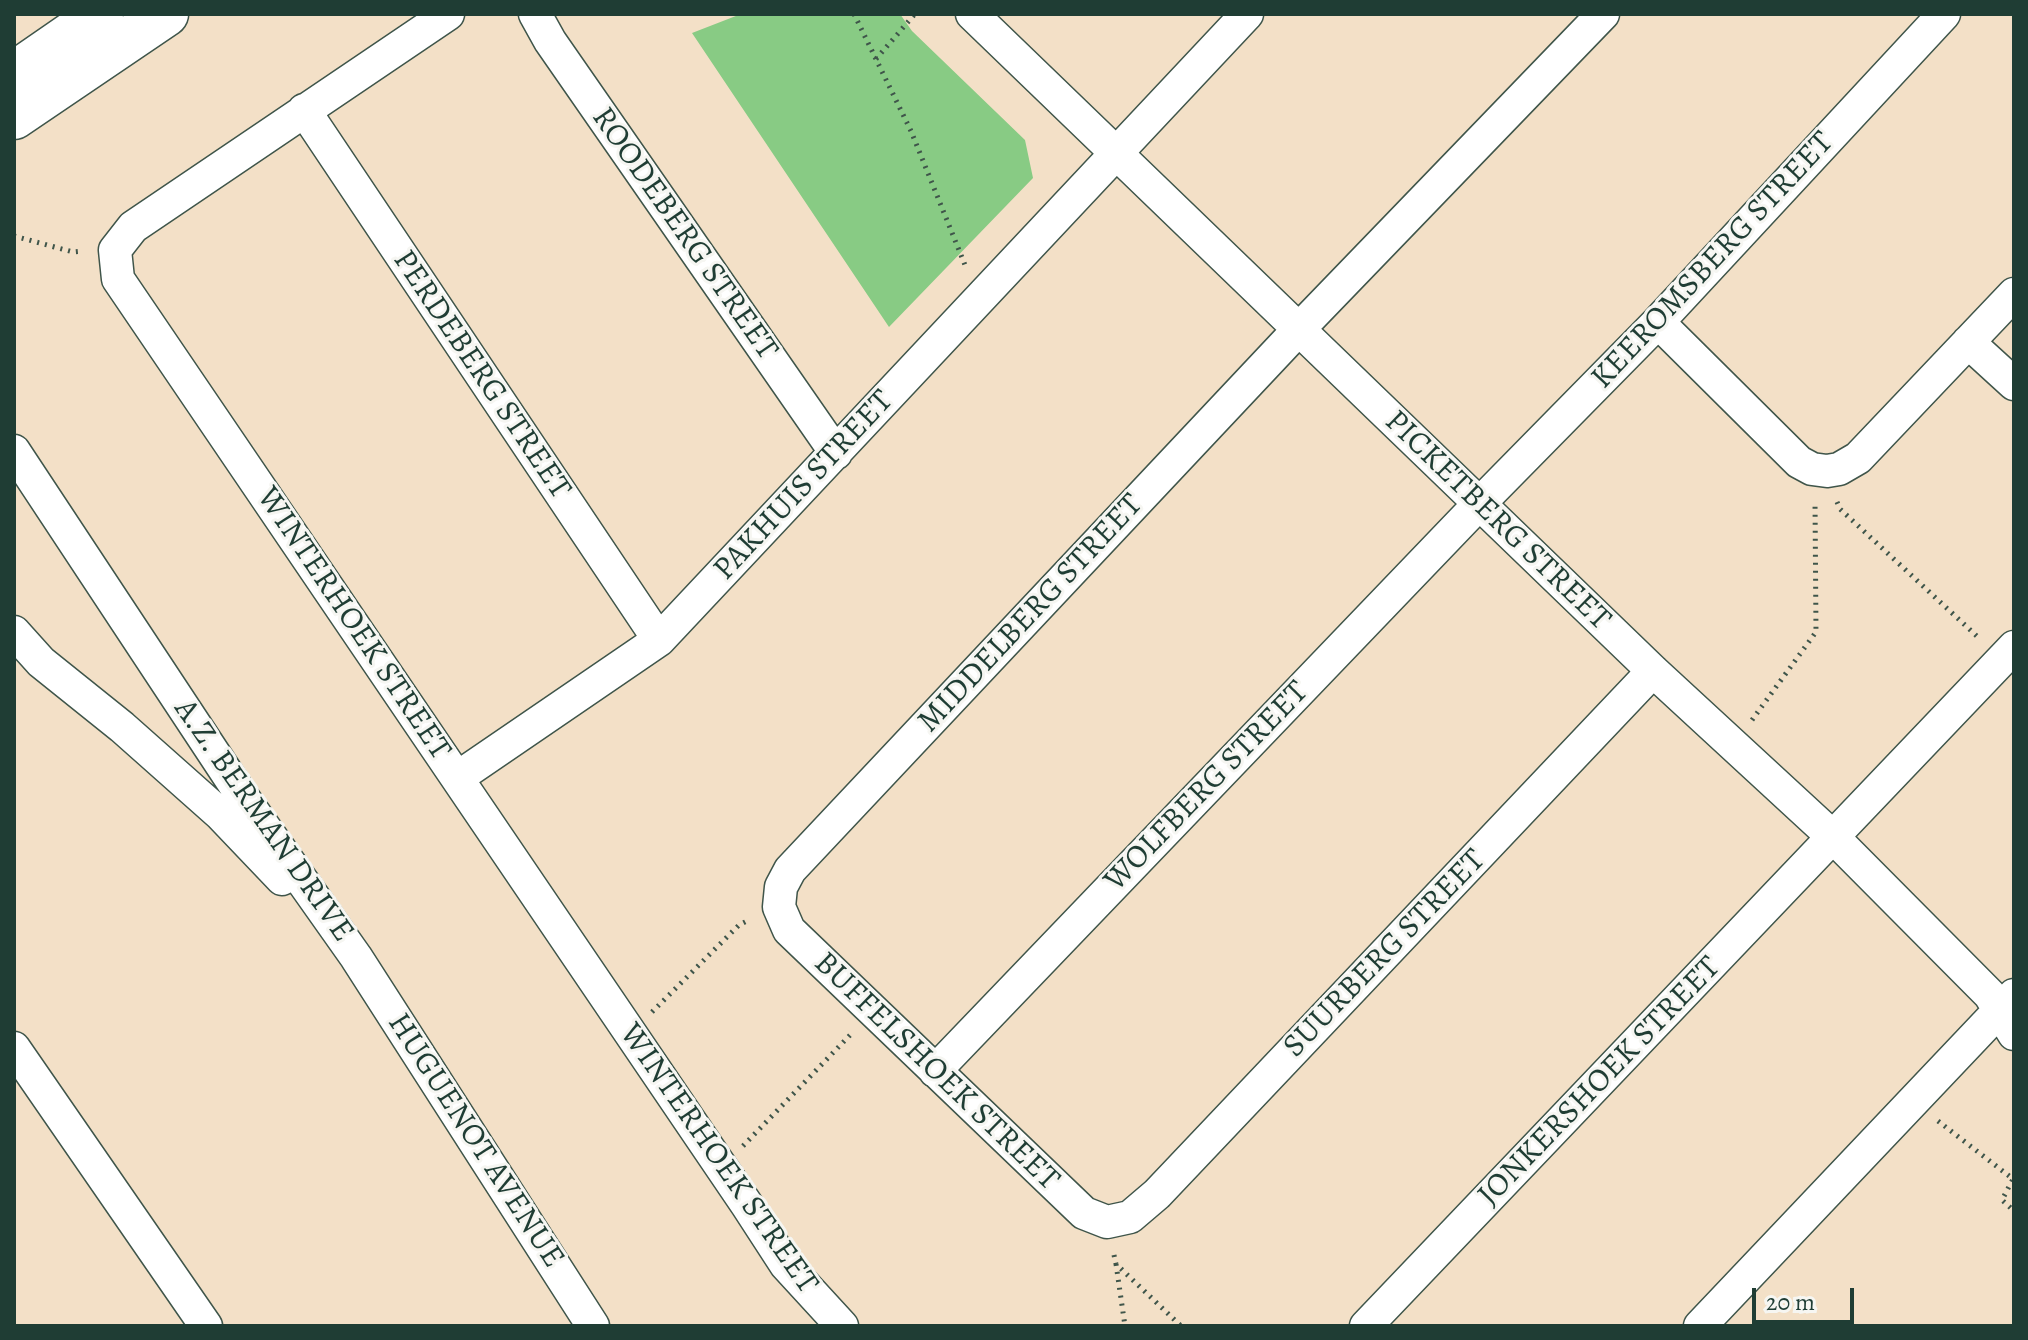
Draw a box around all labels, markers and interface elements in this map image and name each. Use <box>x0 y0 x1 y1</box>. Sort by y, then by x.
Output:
street label: ROODEBERG STREET <box>582 100 786 368</box>
street label: KEEROMSBERG STREET <box>1584 124 1842 398</box>
street label: PERDEBERG STREET <box>384 243 578 507</box>
street label: PAKHUIS STREET <box>706 383 902 589</box>
street label: PICKETBERG STREET <box>1376 403 1618 639</box>
street label: WINTERHOEK STREET <box>247 480 459 768</box>
street label: MIDDELBERG STREET <box>910 487 1152 741</box>
street label: WOLFBERG STREET <box>1097 674 1317 900</box>
street label: A.Z. BERMAN DRIVE <box>165 692 361 950</box>
street label: SUURBERG STREET <box>1276 842 1494 1066</box>
street label: BUFFELSHOEK STREET <box>805 945 1067 1199</box>
street label: JONKERSHOEK STREET <box>1471 949 1729 1215</box>
street label: HUGUENOT AVENUE <box>378 1006 572 1276</box>
street label: WINTERHOEK STREET <box>610 1017 826 1301</box>
scale bar <box>1756 1272 1858 1322</box>
text: 20 m <box>1766 1286 1815 1318</box>

